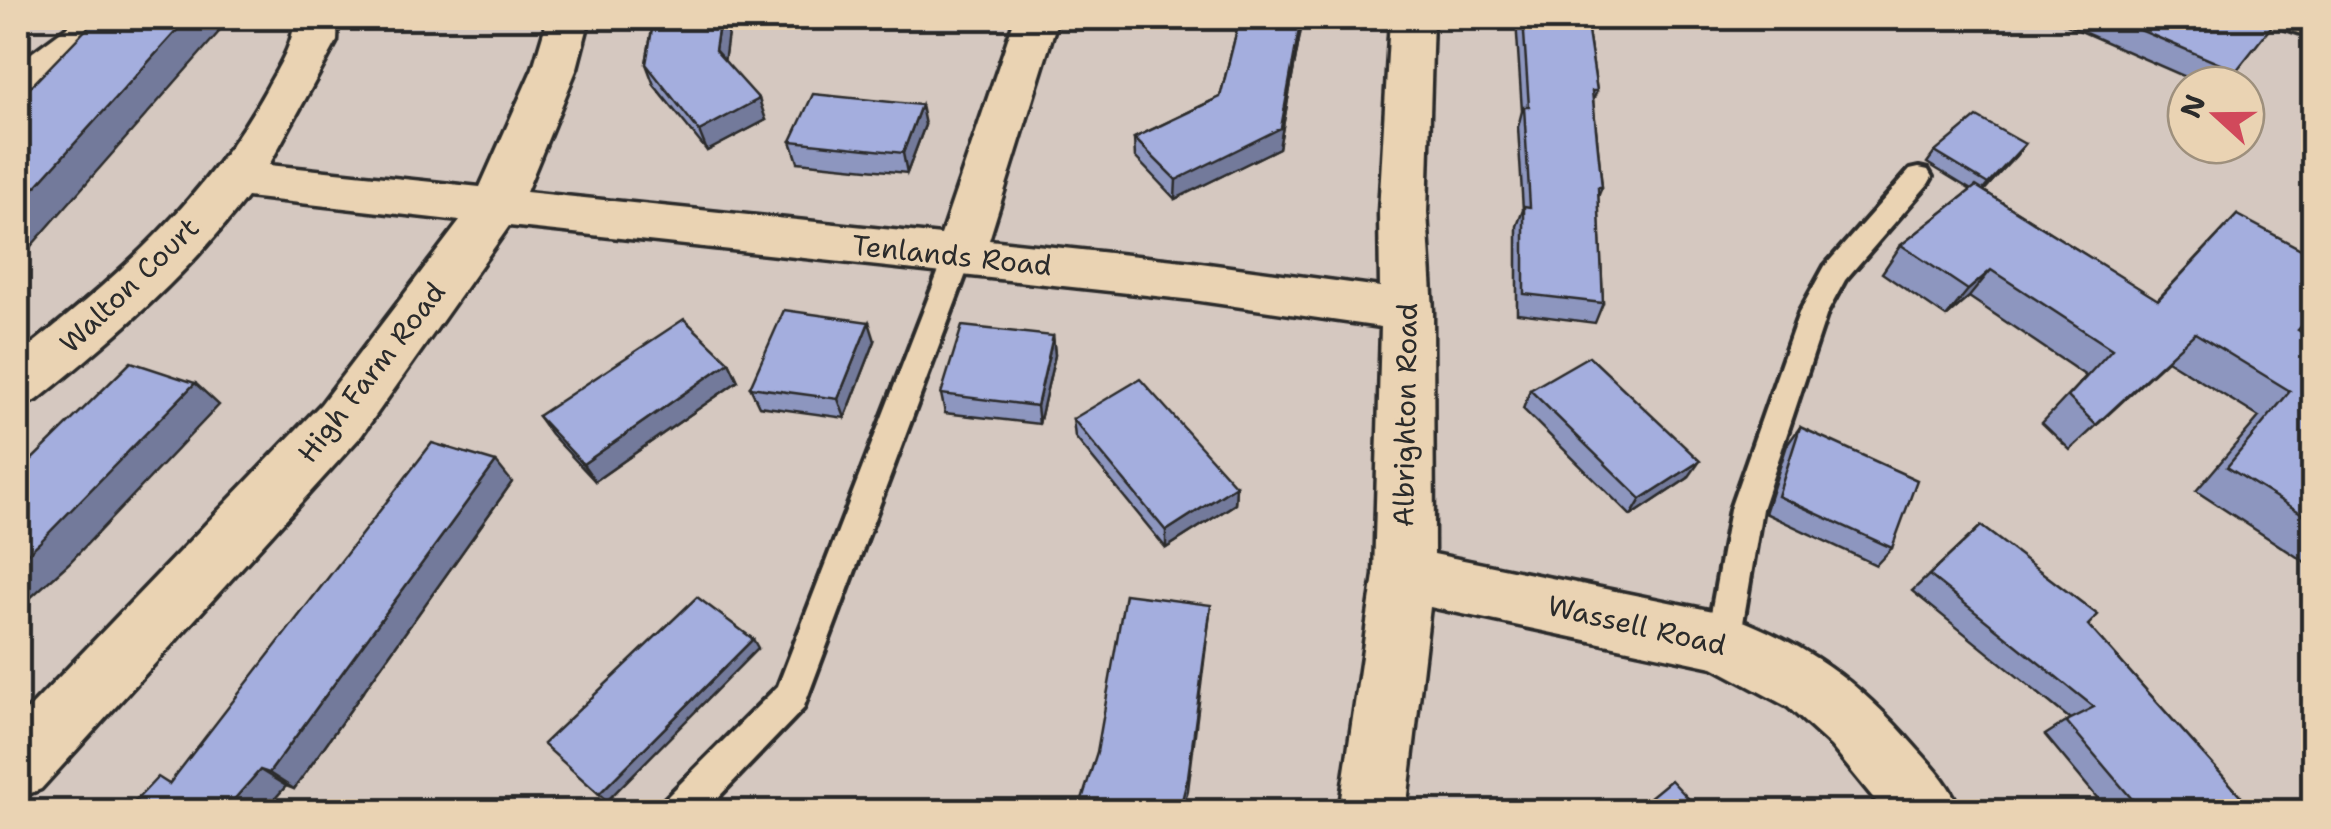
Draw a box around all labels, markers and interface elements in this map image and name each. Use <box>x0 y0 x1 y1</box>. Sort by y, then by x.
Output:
north arrow <box>2166 65 2266 165</box>
text: N <box>2171 89 2214 123</box>
street label: Walton Court <box>51 209 207 361</box>
street label: Tenlands Road <box>850 226 1054 284</box>
street label: High Farm Road <box>288 274 454 470</box>
street label: Albrighton Road <box>1384 303 1426 527</box>
street label: Wassell Road <box>1544 586 1730 664</box>

